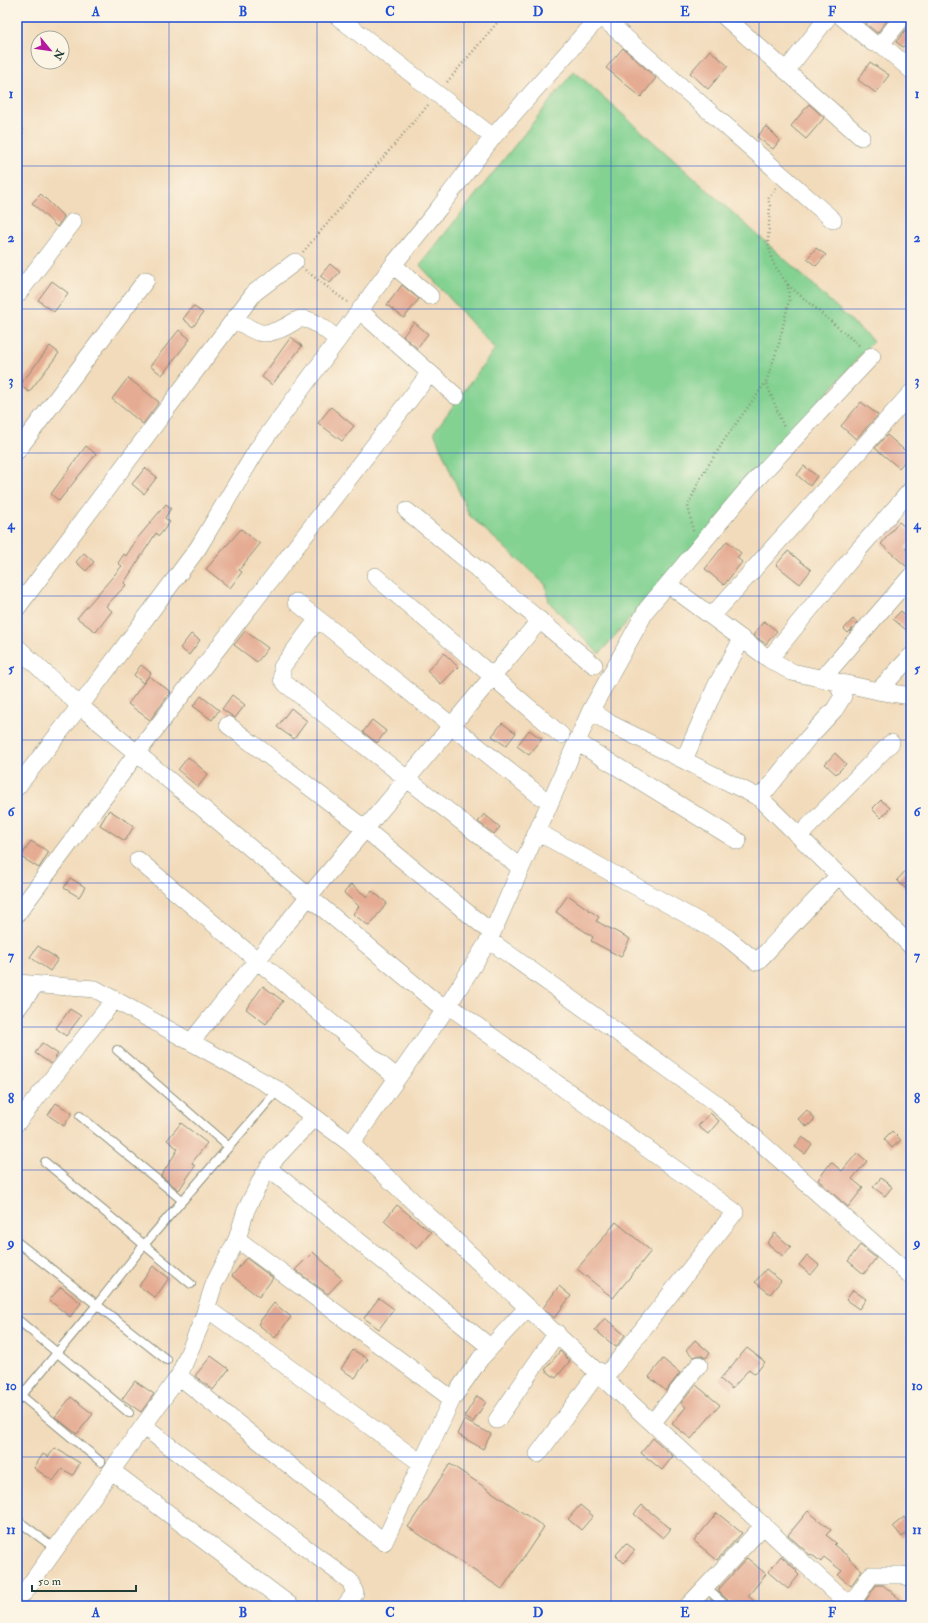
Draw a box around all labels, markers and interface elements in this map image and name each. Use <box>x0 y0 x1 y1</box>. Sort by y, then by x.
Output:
text: A <box>91 4 101 20</box>
text: B <box>239 4 247 20</box>
text: C <box>385 4 395 20</box>
text: D <box>533 4 544 20</box>
text: E <box>680 4 690 20</box>
text: F <box>828 4 837 20</box>
north arrow <box>30 30 70 70</box>
text: N <box>50 46 67 63</box>
text: 1 <box>9 86 14 102</box>
text: 1 <box>915 86 920 102</box>
text: 2 <box>8 230 15 246</box>
text: 2 <box>914 230 921 246</box>
text: 3 <box>9 373 14 389</box>
text: 3 <box>915 373 920 389</box>
text: 4 <box>6 517 15 533</box>
text: 4 <box>912 517 921 533</box>
text: 5 <box>8 661 14 677</box>
text: 5 <box>914 661 920 677</box>
text: 6 <box>8 804 16 820</box>
text: 6 <box>914 804 922 820</box>
text: 7 <box>8 948 15 964</box>
text: 7 <box>914 948 921 964</box>
text: 8 <box>8 1091 14 1107</box>
text: 8 <box>914 1091 920 1107</box>
text: 9 <box>6 1235 15 1251</box>
text: 9 <box>912 1235 921 1251</box>
text: 10 <box>5 1378 17 1394</box>
text: 10 <box>911 1378 923 1394</box>
text: 11 <box>6 1522 16 1538</box>
text: 11 <box>912 1522 922 1538</box>
scale bar <box>32 1567 136 1593</box>
text: 50 m <box>38 1574 62 1589</box>
text: A <box>91 1605 101 1621</box>
text: B <box>239 1605 247 1621</box>
text: C <box>385 1605 395 1621</box>
text: D <box>533 1605 544 1621</box>
text: E <box>680 1605 690 1621</box>
text: F <box>828 1605 837 1621</box>

